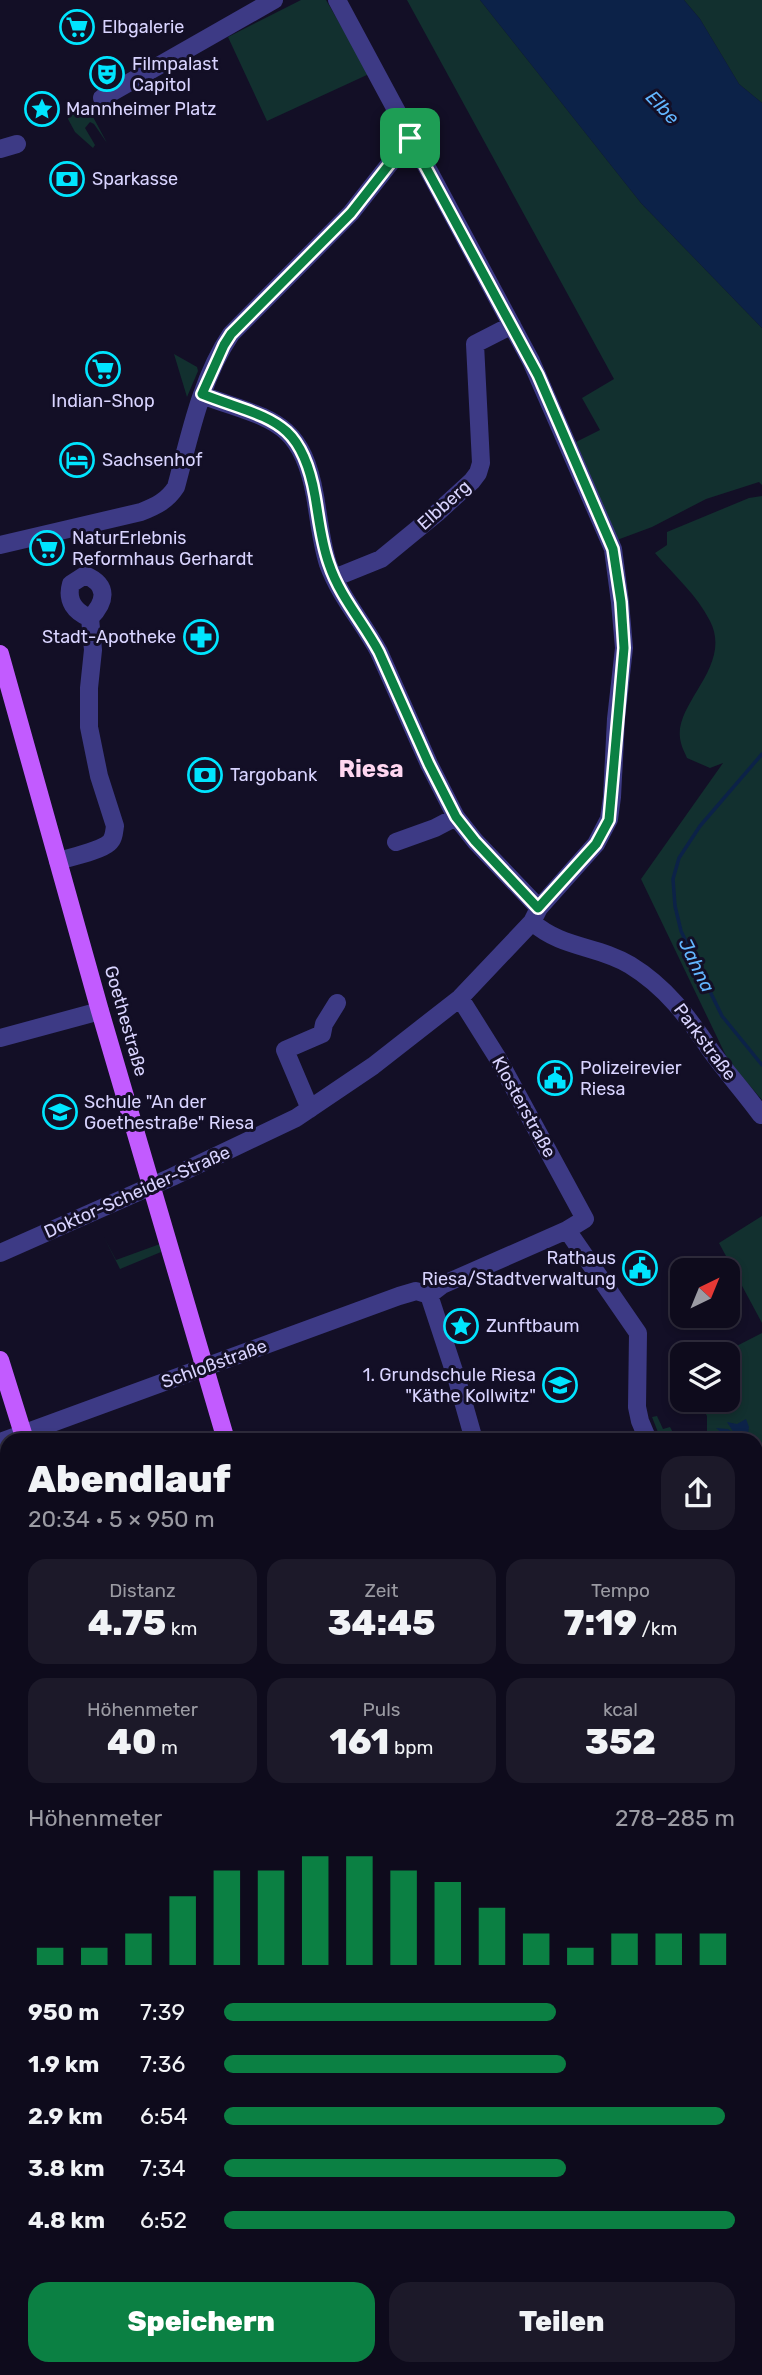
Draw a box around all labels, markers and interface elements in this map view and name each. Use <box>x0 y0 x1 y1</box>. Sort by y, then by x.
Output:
supermarket icon: Elbgalerie <box>58 8 96 46</box>
place label: Elbgalerie <box>102 16 184 38</box>
place label: Filmpalast Capitol <box>132 53 218 96</box>
theatre icon: Filmpalast Capitol <box>88 55 126 93</box>
water label: Elbe <box>641 86 684 129</box>
place icon: Mannheimer Platz <box>23 90 61 128</box>
place label: Mannheimer Platz <box>66 98 216 120</box>
pin <box>380 108 440 168</box>
icon: arrive <box>391 119 429 157</box>
bank icon: Sparkasse <box>48 160 86 198</box>
place label: Sparkasse <box>92 168 178 190</box>
supermarket icon: Indian-Shop <box>84 350 122 388</box>
place label: Indian-Shop <box>51 390 155 412</box>
hotel icon: Sachsenhof <box>58 441 96 479</box>
place label: Sachsenhof <box>102 449 202 471</box>
street label: Elbberg <box>413 475 475 535</box>
place label: NaturErlebnis Reformhaus Gerhardt <box>72 527 253 570</box>
supermarket icon: NaturErlebnis Reformhaus Gerhardt <box>28 529 66 567</box>
pharmacy icon: Stadt-Apotheke <box>182 618 220 656</box>
place label: Stadt-Apotheke <box>42 626 176 648</box>
district label: Riesa <box>338 755 404 783</box>
bank icon: Targobank <box>186 756 224 794</box>
place label: Targobank <box>230 764 318 786</box>
water label: Jahna <box>674 934 719 996</box>
street label: Goethestraße <box>100 963 152 1079</box>
street label: Parkstraße <box>669 999 741 1085</box>
street label: Klosterstraße <box>487 1053 561 1161</box>
place label: Polizeirevier Riesa <box>580 1057 682 1100</box>
public building icon: Polizeirevier Riesa <box>536 1059 574 1097</box>
place label: Schule "An der Goethestraße" Riesa <box>84 1091 254 1134</box>
school or university icon: Schule "An der Goethestraße" Riesa <box>41 1093 79 1131</box>
street label: Doktor-Scheider-Straße <box>41 1141 233 1243</box>
place label: Rathaus Riesa/Stadtverwaltung <box>422 1247 616 1290</box>
public building icon: Rathaus Riesa/Stadtverwaltung <box>621 1249 659 1287</box>
north arrow <box>670 1258 740 1328</box>
map controls <box>670 1258 740 1412</box>
place icon: Zunftbaum <box>442 1307 480 1345</box>
place label: Zunftbaum <box>486 1315 580 1337</box>
street label: Schloßstraße <box>158 1335 270 1393</box>
button: layers <box>670 1342 740 1412</box>
place label: 1. Grundschule Riesa "Käthe Kollwitz" <box>363 1364 536 1407</box>
school or university icon: 1. Grundschule Riesa "Käthe Kollwitz" <box>541 1366 579 1404</box>
text: Abendlauf <box>28 1456 231 1502</box>
button: share <box>661 1456 735 1530</box>
text: 20:34 · 5 × 950 m <box>28 1505 215 1533</box>
text: Distanz <box>109 1579 176 1602</box>
text: Zeit <box>365 1579 398 1602</box>
text: Tempo <box>591 1579 650 1602</box>
text: 4.75 <box>88 1602 166 1644</box>
text: 34:45 <box>328 1602 435 1644</box>
text: 7:19 <box>564 1602 637 1644</box>
text: km <box>166 1617 197 1640</box>
text: /km <box>637 1617 677 1640</box>
text: Höhenmeter <box>87 1698 198 1721</box>
text: Puls <box>363 1698 400 1721</box>
text: kcal <box>603 1698 638 1721</box>
text: 40 <box>107 1721 156 1763</box>
text: 161 <box>330 1721 389 1763</box>
text: 352 <box>585 1721 656 1763</box>
text: m <box>156 1736 178 1759</box>
text: bpm <box>389 1736 433 1759</box>
text: Höhenmeter <box>28 1804 162 1832</box>
text: 278–285 m <box>615 1804 735 1832</box>
text: 950 m <box>28 1998 99 2026</box>
text: 7:39 <box>140 1998 185 2026</box>
text: 1.9 km <box>28 2050 99 2078</box>
text: 7:36 <box>140 2050 185 2078</box>
text: 2.9 km <box>28 2102 103 2130</box>
text: 6:54 <box>140 2102 188 2130</box>
text: 3.8 km <box>28 2154 105 2182</box>
text: 7:34 <box>140 2154 186 2182</box>
text: 4.8 km <box>28 2206 105 2234</box>
text: 6:52 <box>140 2206 187 2234</box>
button: Speichern <box>28 2282 375 2362</box>
button: Teilen <box>389 2282 735 2362</box>

